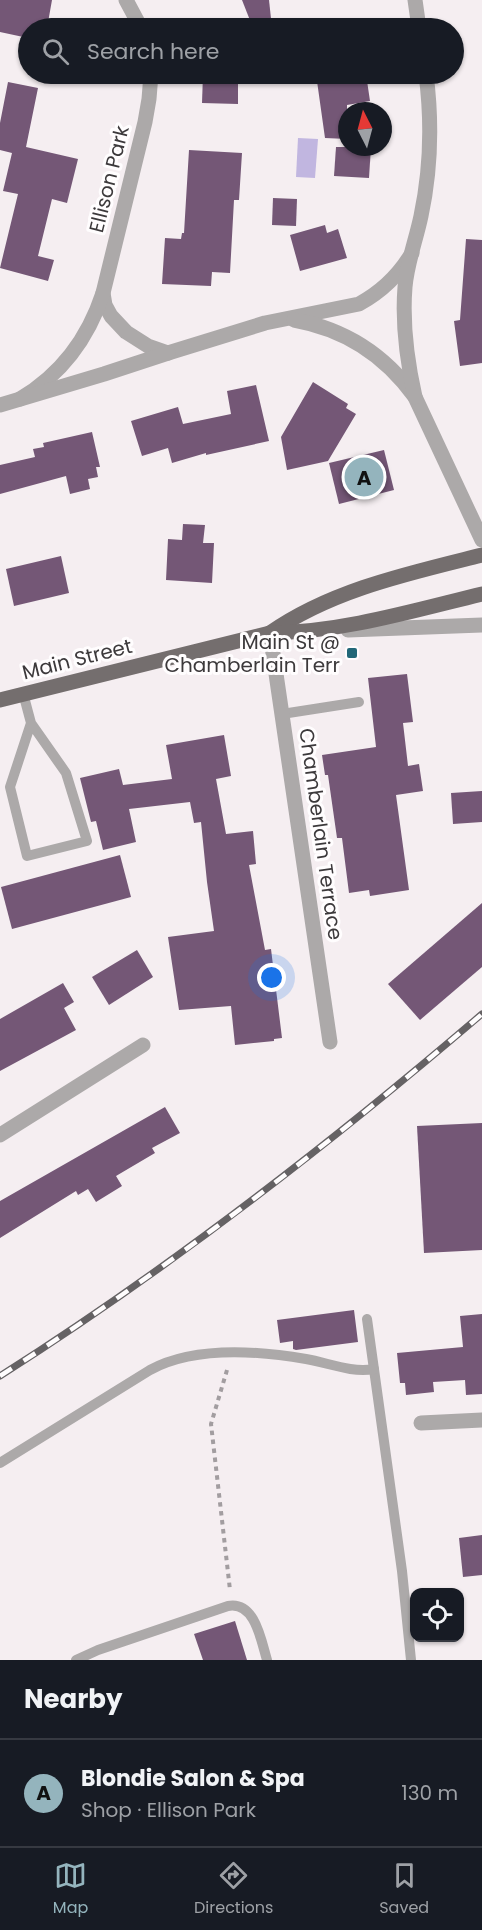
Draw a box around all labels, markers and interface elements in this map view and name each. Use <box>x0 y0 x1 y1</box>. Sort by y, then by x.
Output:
search box <box>18 18 464 84</box>
icon: search <box>39 35 72 68</box>
text: Search here <box>87 36 220 67</box>
north arrow <box>338 102 392 156</box>
street label: Ellison Park <box>82 122 136 235</box>
pin: A <box>344 454 384 500</box>
place label: Main St @ Chamberlain Terr <box>165 628 340 679</box>
street label: Main Street <box>19 632 135 686</box>
marker: Main St @ Chamberlain Terr <box>345 646 359 660</box>
street label: Chamberlain Terrace <box>292 726 350 942</box>
your location <box>257 963 286 992</box>
map controls <box>410 1588 464 1642</box>
button: locate <box>410 1588 464 1642</box>
text: Nearby <box>24 1681 122 1717</box>
text: Blondie Salon & Spa <box>81 1763 305 1794</box>
text: A <box>36 1779 51 1807</box>
text: 130 m <box>401 1779 458 1807</box>
text: Shop · Ellison Park <box>81 1796 256 1824</box>
tab: Map <box>53 1859 88 1920</box>
tab: Directions <box>194 1859 273 1920</box>
tab: Saved <box>379 1859 429 1920</box>

